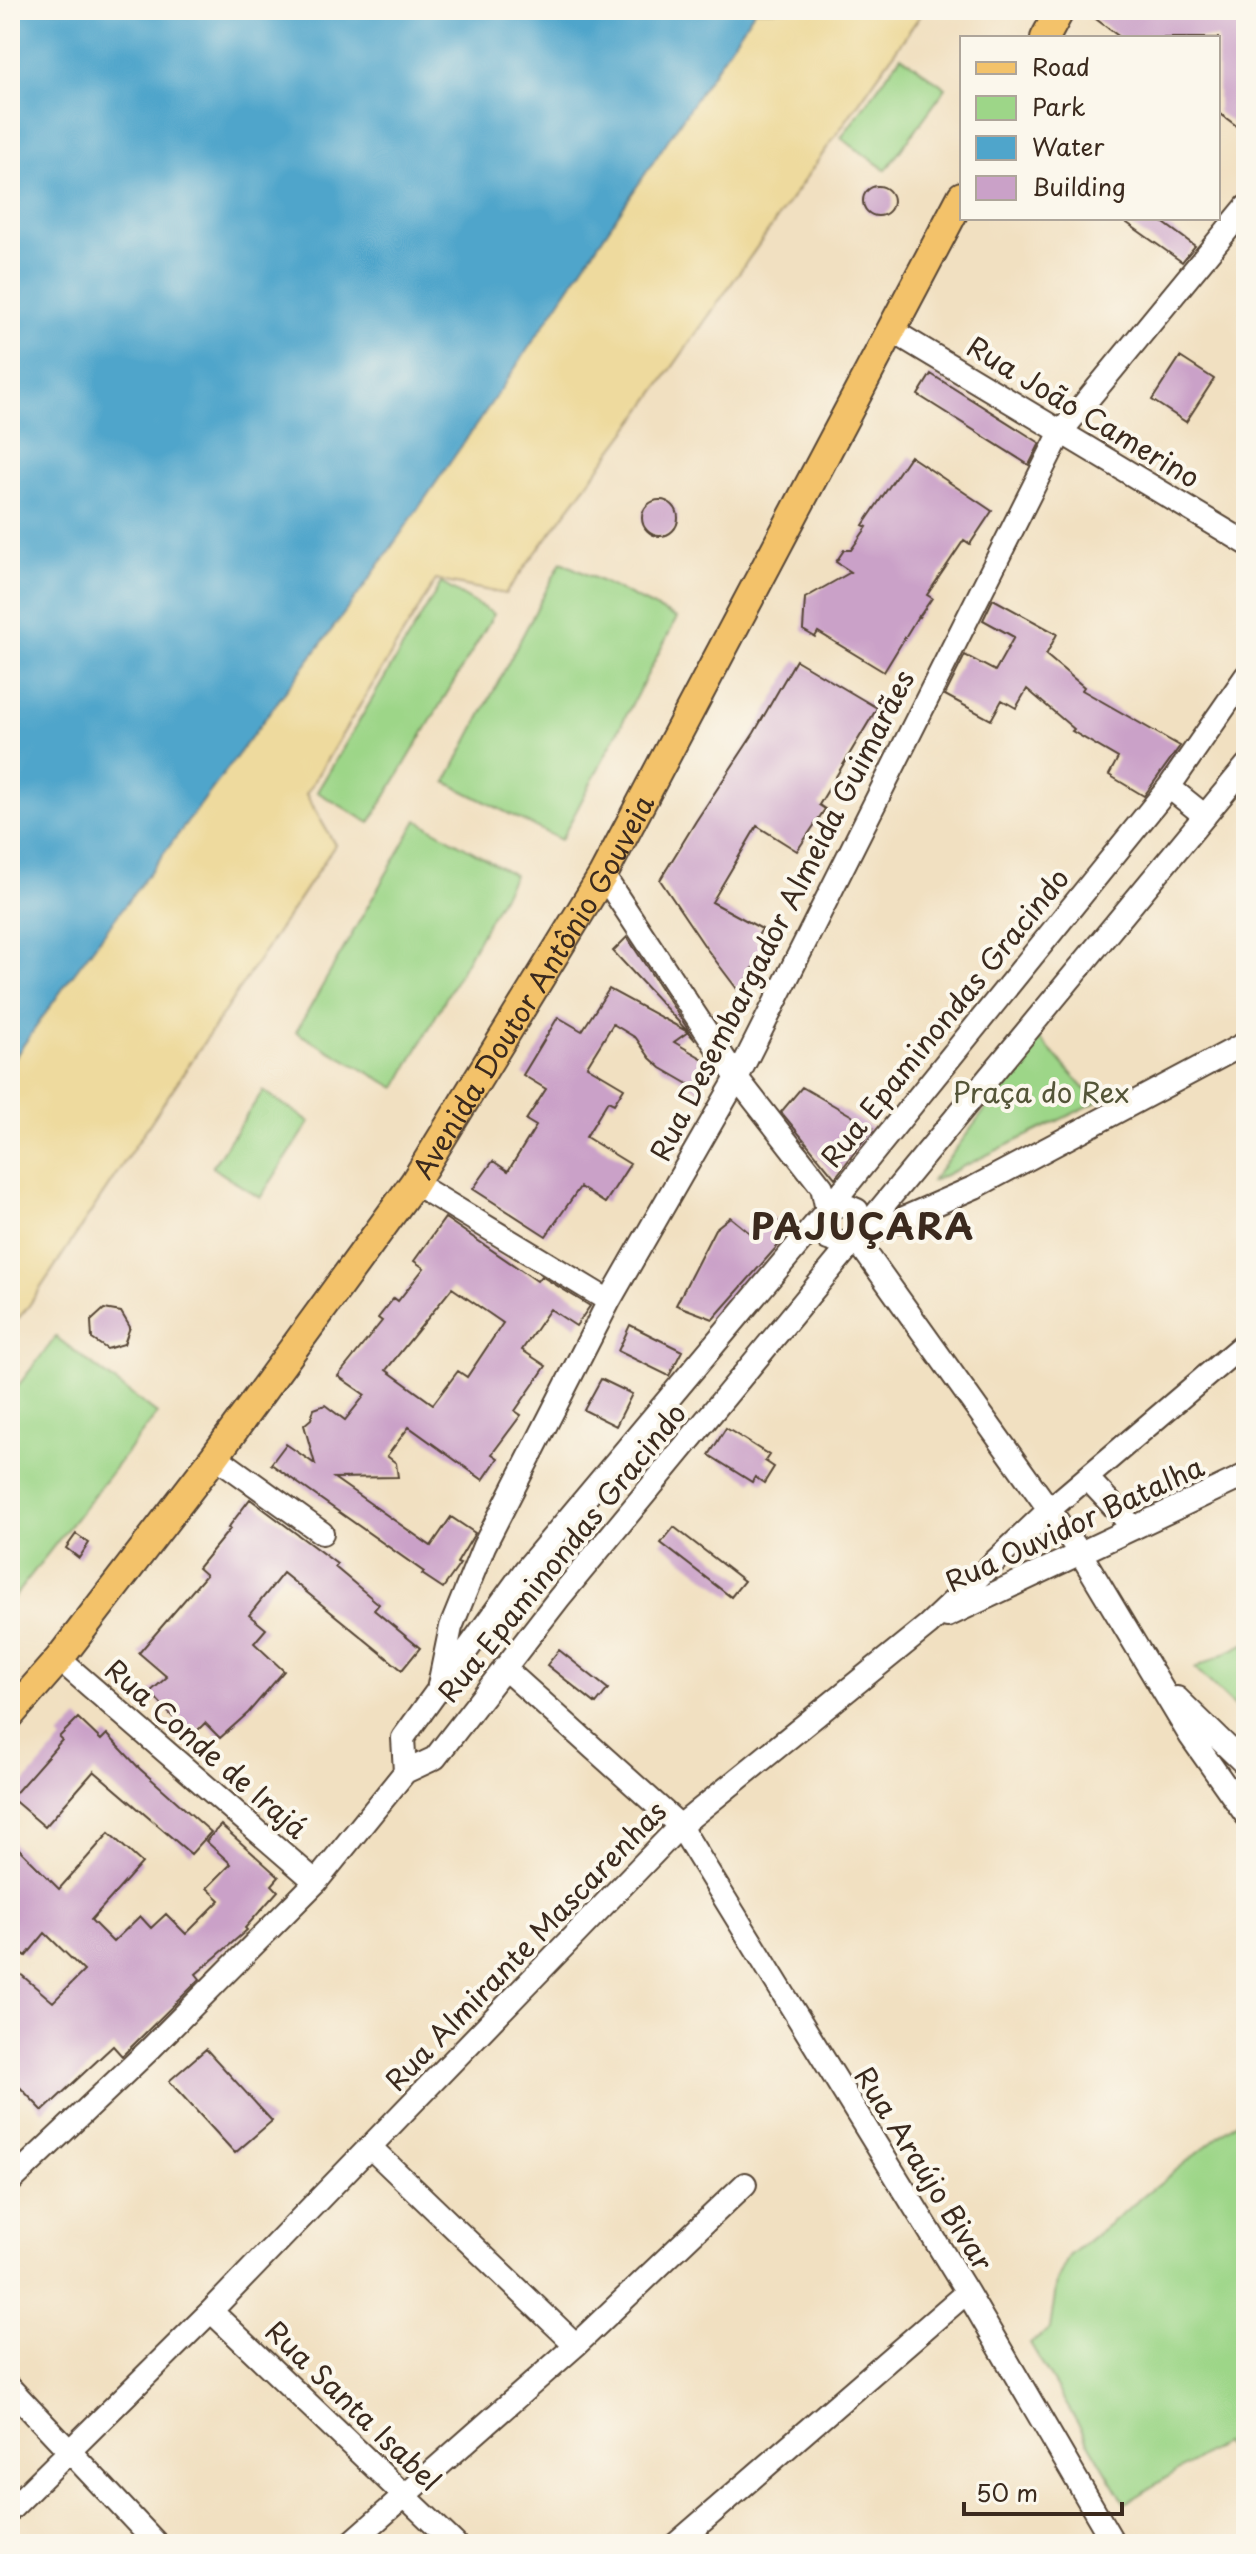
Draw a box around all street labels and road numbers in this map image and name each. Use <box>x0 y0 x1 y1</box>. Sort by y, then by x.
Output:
street label: Rua João Camerino <box>959 324 1209 498</box>
street label: Rua Desembargador Almeida Guimarães <box>638 662 924 1168</box>
street label: Avenida Doutor Antônio Gouveia <box>400 786 664 1186</box>
street label: Rua Epaminondas Gracindo <box>809 858 1079 1176</box>
street label: Rua Epaminondas Gracindo <box>426 1393 696 1711</box>
street label: Rua Ouvidor Batalha <box>938 1444 1211 1602</box>
street label: Rua Conde de Irajá <box>96 1648 318 1848</box>
street label: Rua Almirante Mascarenhas <box>374 1790 676 2100</box>
street label: Rua Araújo Bivar <box>845 2058 1005 2279</box>
street label: Rua Santa Isabel <box>256 2310 452 2500</box>

